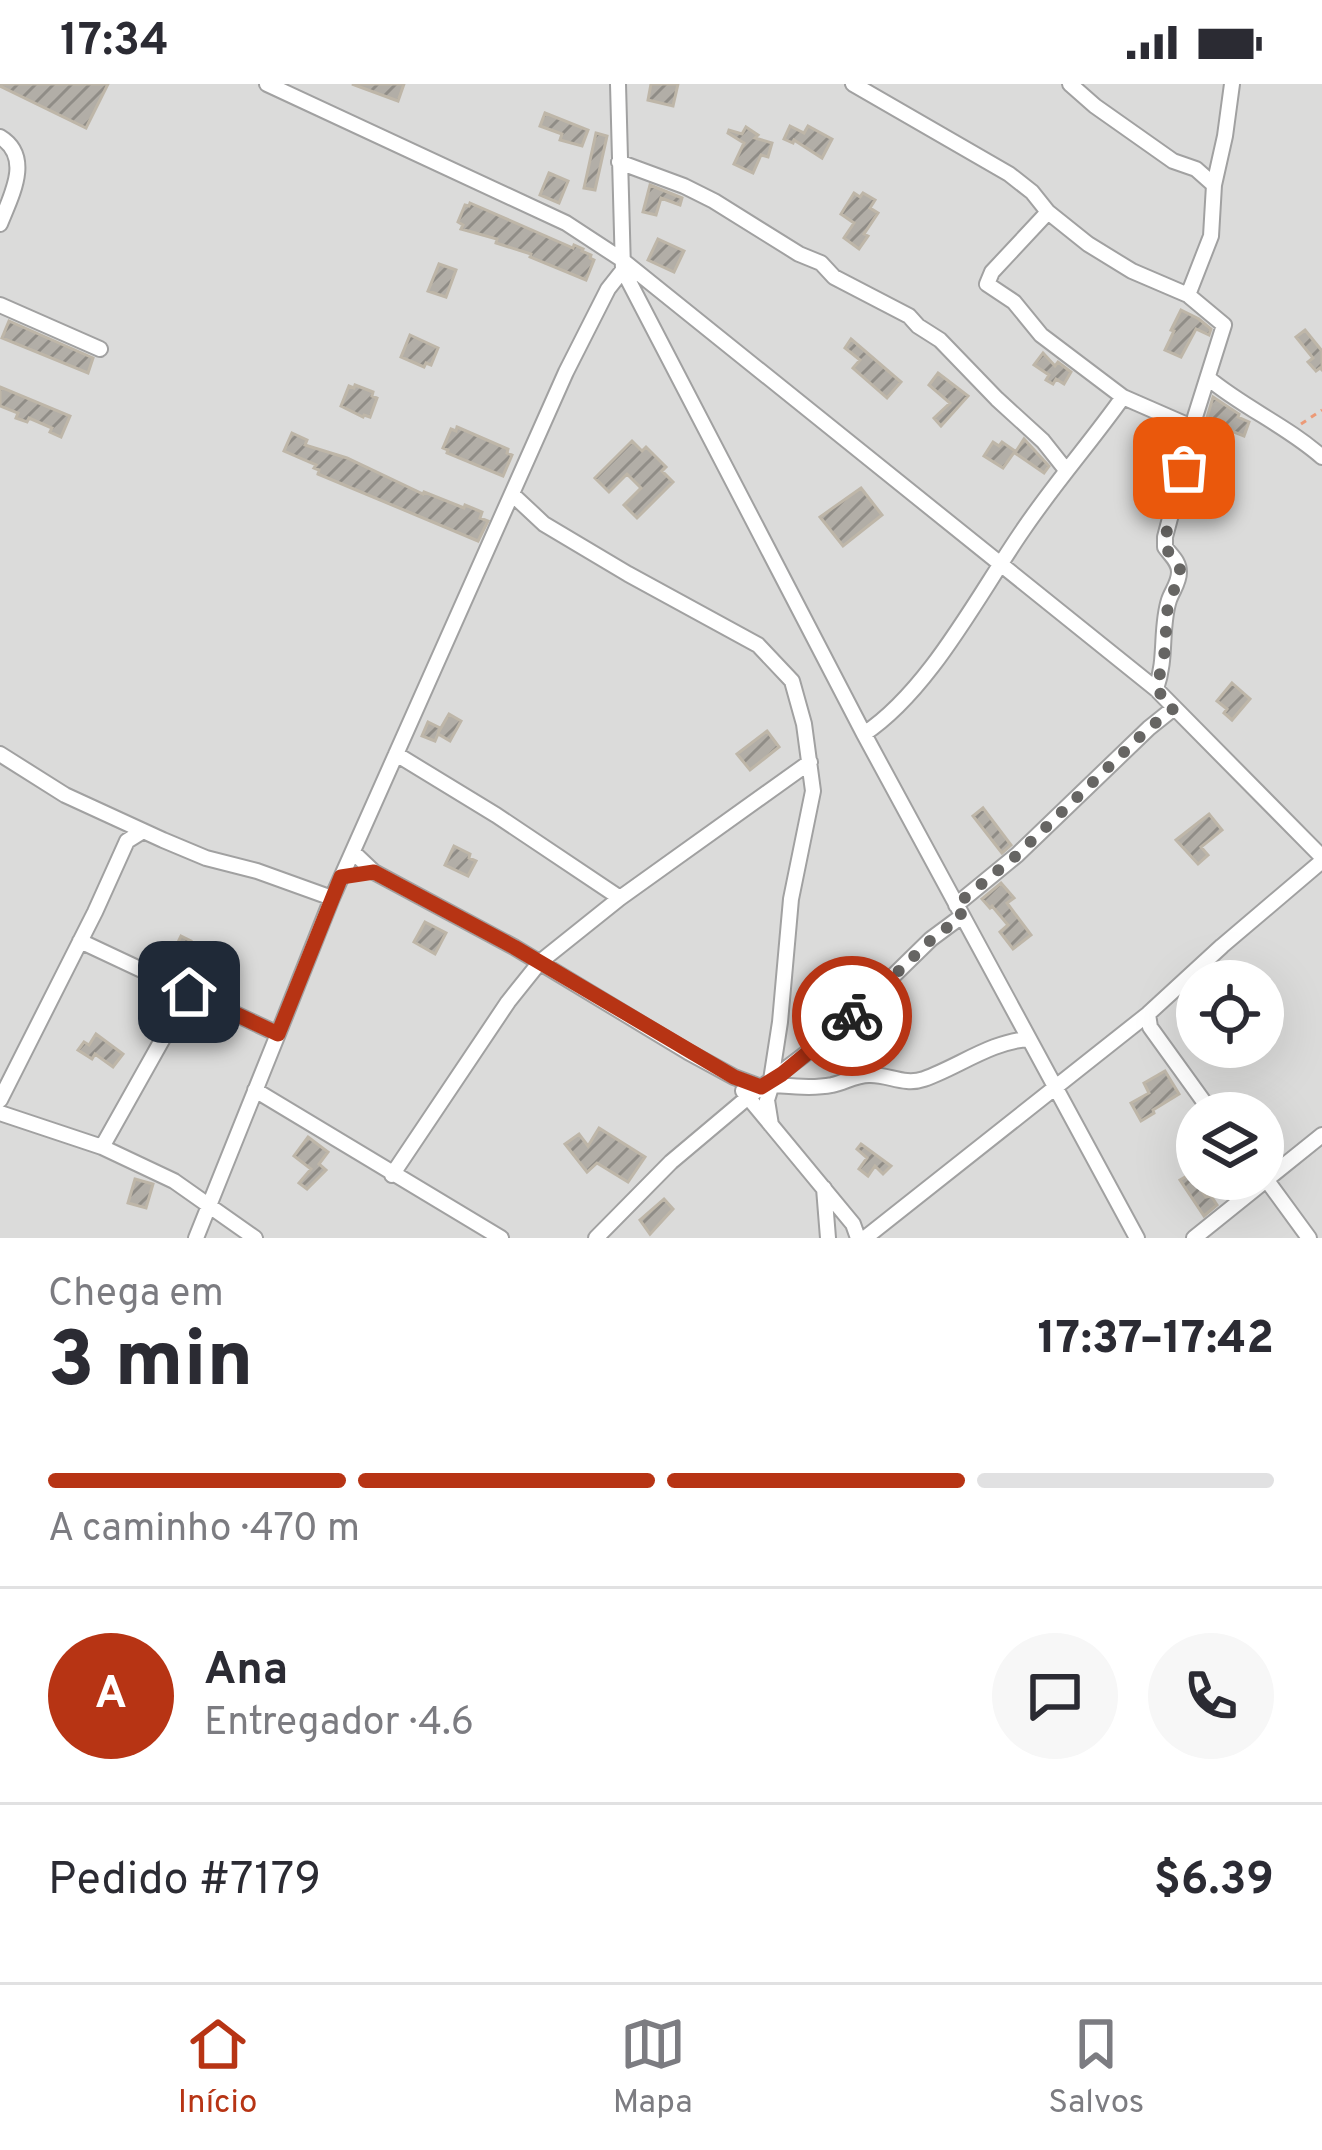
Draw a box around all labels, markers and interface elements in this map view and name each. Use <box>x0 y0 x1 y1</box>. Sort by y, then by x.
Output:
text: 17:34 <box>60 14 169 71</box>
pin <box>1133 417 1235 519</box>
icon: bag <box>1151 435 1217 501</box>
pin <box>138 941 240 1043</box>
courier <box>792 956 912 1076</box>
icon: home <box>156 959 222 1025</box>
map controls <box>1176 960 1284 1200</box>
button: locate <box>1176 960 1284 1068</box>
icon: bike <box>819 983 885 1049</box>
button: layers <box>1176 1092 1284 1200</box>
text: Chega em <box>48 1271 224 1320</box>
text: 17:37–17:42 <box>1037 1312 1274 1369</box>
text: 3 min <box>48 1315 253 1414</box>
text: A caminho · 470 m <box>48 1506 360 1555</box>
button: chat <box>992 1633 1118 1759</box>
button: phone <box>1148 1633 1274 1759</box>
text: Ana <box>204 1643 288 1700</box>
text: A <box>95 1667 127 1724</box>
text: Entregador · 4.6 <box>204 1700 474 1749</box>
text: Pedido #7179 <box>48 1853 321 1910</box>
text: $6.39 <box>1154 1853 1274 1910</box>
tab: Início <box>178 2011 257 2125</box>
tab: Mapa <box>613 2011 693 2125</box>
tab: Salvos <box>1048 2011 1144 2125</box>

